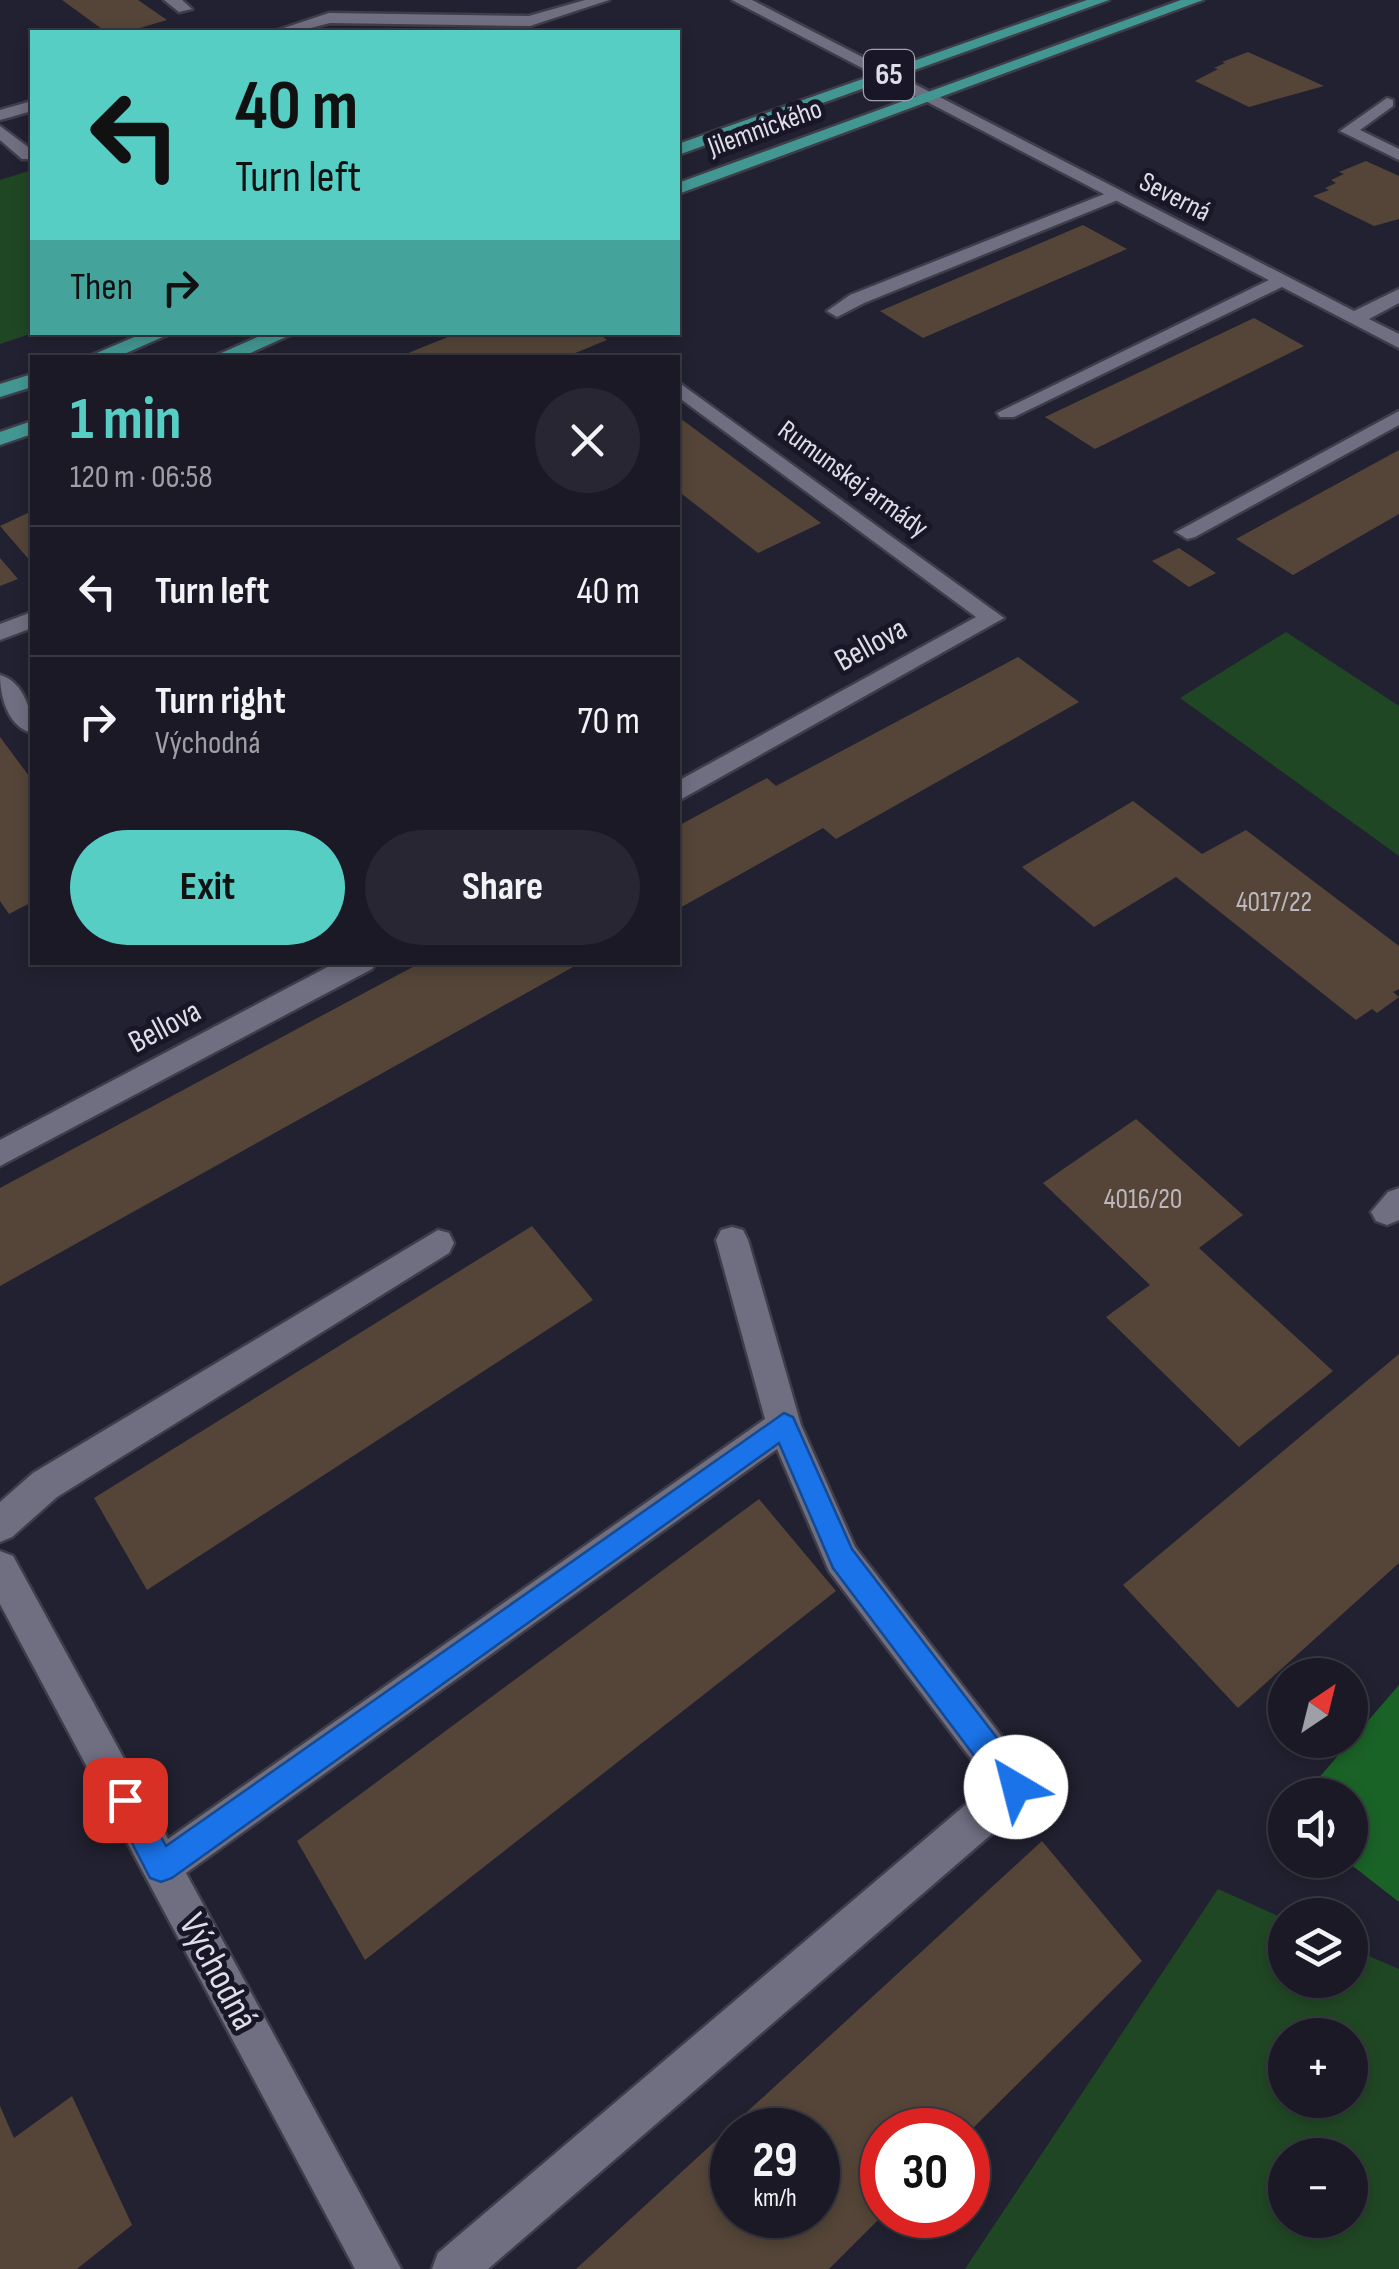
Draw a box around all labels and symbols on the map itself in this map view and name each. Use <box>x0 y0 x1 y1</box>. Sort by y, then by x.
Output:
road number: 65 <box>864 50 914 100</box>
street label: Jilemnického <box>703 92 827 164</box>
street label: Severná <box>1134 165 1216 229</box>
street label: Rumunskej armády <box>772 414 935 545</box>
street label: Bellova <box>828 609 914 681</box>
house number: 4017/22 <box>1236 886 1312 919</box>
street label: Bellova <box>122 992 208 1062</box>
house number: 4016/20 <box>1104 1183 1182 1216</box>
north arrow <box>1268 1658 1368 1758</box>
position arrow <box>964 1735 1068 1839</box>
pin <box>83 1758 168 1843</box>
street label: Východná <box>169 1906 267 2038</box>
speed limit sign: 30 <box>860 2108 990 2238</box>

